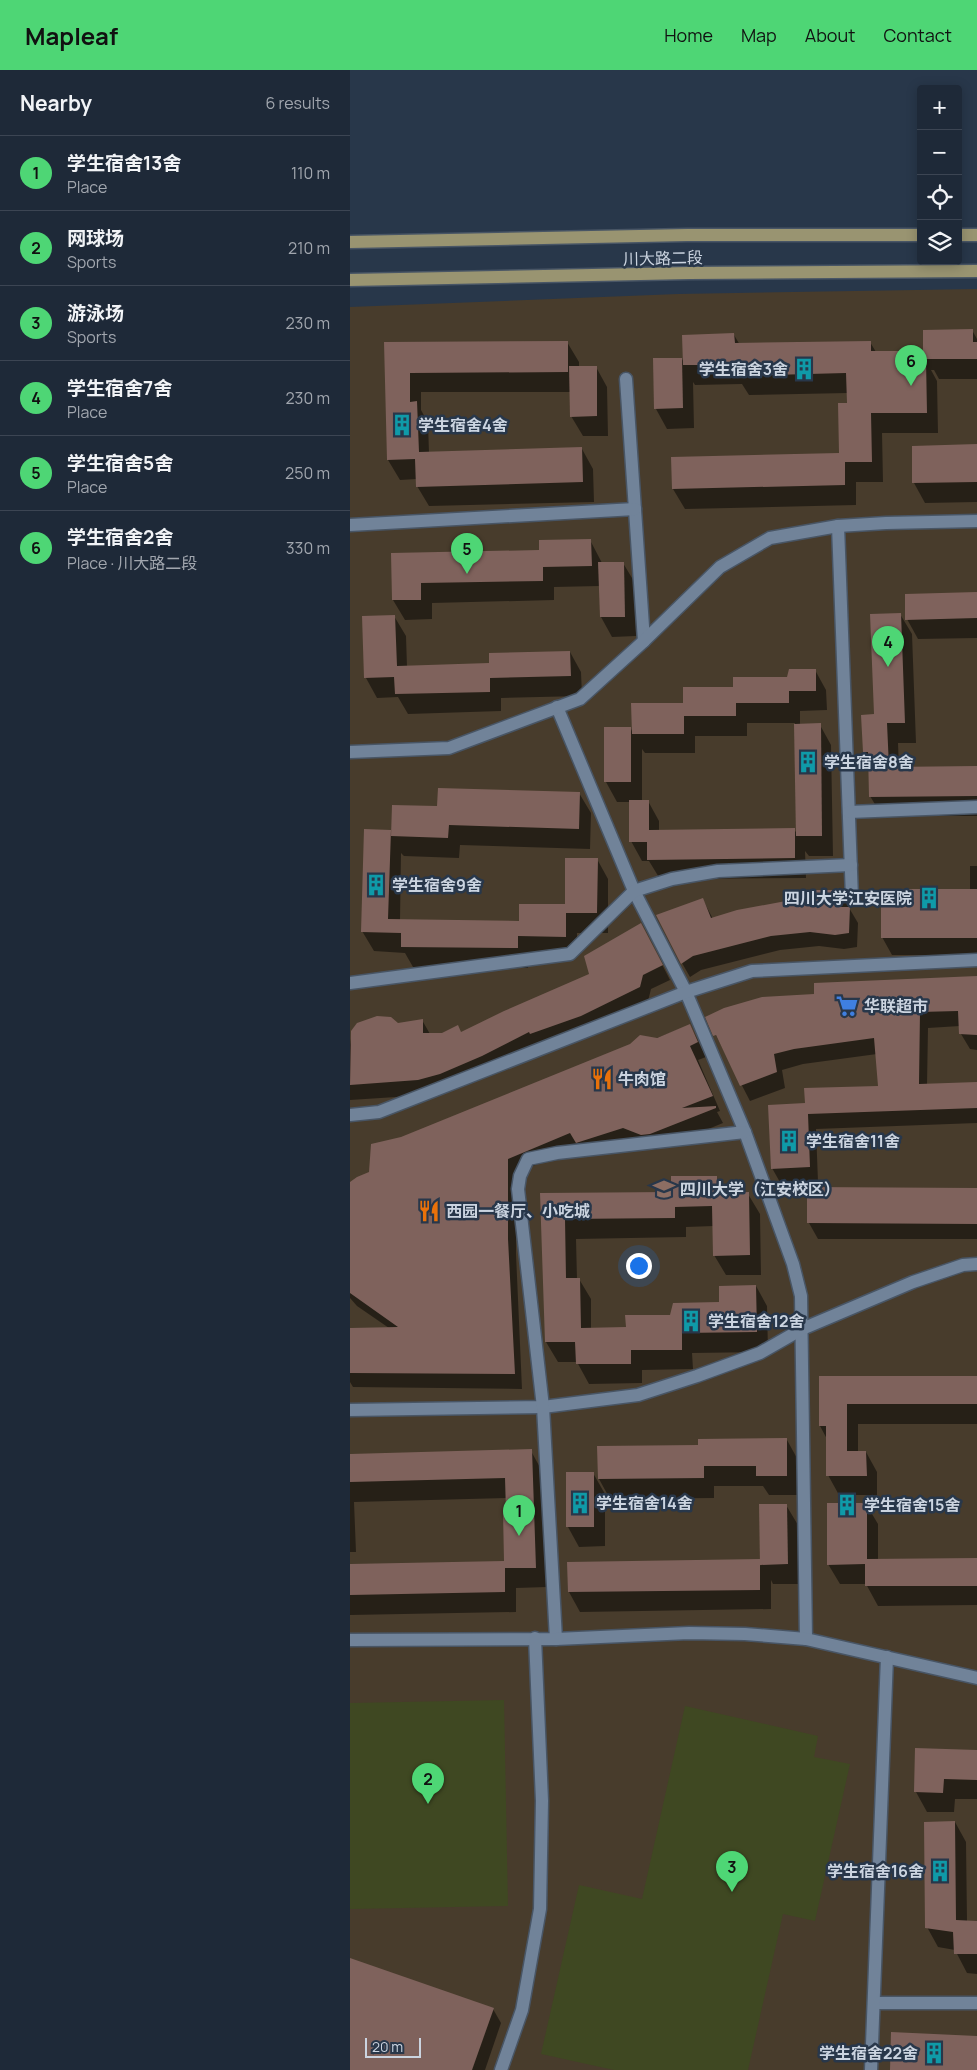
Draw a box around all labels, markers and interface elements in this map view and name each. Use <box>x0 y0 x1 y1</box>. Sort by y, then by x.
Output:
text: Mapleaf <box>25 19 118 52</box>
text: Home <box>664 23 713 47</box>
text: Map <box>741 23 777 47</box>
text: About <box>805 23 855 47</box>
text: Contact <box>883 23 952 47</box>
map controls <box>917 85 962 265</box>
button: + <box>917 85 962 130</box>
text: Nearby <box>20 89 92 117</box>
text: 6 results <box>265 92 330 114</box>
button: − <box>917 130 962 175</box>
text: 学生宿舍13舍 <box>67 150 181 176</box>
text: 1 <box>32 162 40 184</box>
text: 110 m <box>291 162 330 184</box>
button: locate <box>917 175 962 220</box>
text: Place <box>67 176 107 198</box>
button: layers <box>917 220 962 265</box>
text: 网球场 <box>67 225 124 251</box>
text: 2 <box>31 237 41 259</box>
text: 210 m <box>288 237 330 259</box>
street label: 川大路二段 <box>623 246 703 270</box>
text: Sports <box>67 251 116 273</box>
text: 游泳场 <box>67 300 124 326</box>
text: 3 <box>31 312 41 334</box>
text: 230 m <box>286 312 330 334</box>
text: Sports <box>67 326 116 348</box>
pin: 6 <box>895 345 927 386</box>
building icon: 学生宿舍3舍 <box>791 356 817 382</box>
place label: 学生宿舍3舍 <box>699 358 788 380</box>
text: 学生宿舍7舍 <box>67 375 172 401</box>
text: 4 <box>31 387 41 409</box>
text: 230 m <box>286 387 330 409</box>
text: Place <box>67 401 107 423</box>
building icon: 学生宿舍4舍 <box>389 412 415 438</box>
place label: 学生宿舍4舍 <box>418 414 508 436</box>
text: 学生宿舍5舍 <box>67 450 173 476</box>
text: 5 <box>31 462 41 484</box>
text: 250 m <box>285 462 330 484</box>
text: Place <box>67 476 107 498</box>
text: 学生宿舍2舍 <box>67 524 173 550</box>
pin: 5 <box>451 533 483 574</box>
text: 6 <box>31 537 41 559</box>
text: 330 m <box>286 537 330 559</box>
text: Place · 川大路二段 <box>67 552 197 574</box>
pin: 4 <box>872 626 904 667</box>
building icon: 学生宿舍8舍 <box>795 749 821 775</box>
place label: 学生宿舍8舍 <box>824 751 914 773</box>
building icon: 学生宿舍9舍 <box>363 872 389 898</box>
place label: 学生宿舍9舍 <box>392 874 482 896</box>
building icon: 四川大学江安医院 <box>916 885 942 911</box>
place label: 四川大学江安医院 <box>784 887 912 909</box>
supermarket icon: 华联超市 <box>834 993 860 1019</box>
place label: 华联超市 <box>864 995 928 1017</box>
restaurant icon: 牛肉馆 <box>589 1066 615 1092</box>
place label: 牛肉馆 <box>618 1068 666 1090</box>
building icon: 学生宿舍11舍 <box>776 1128 802 1154</box>
place label: 学生宿舍11舍 <box>806 1130 900 1152</box>
school or university icon: 四川大学（江安校区） <box>651 1176 677 1202</box>
place label: 四川大学（江安校区） <box>680 1178 840 1200</box>
restaurant icon: 西园一餐厅、小吃城 <box>416 1198 442 1224</box>
place label: 西园一餐厅、小吃城 <box>446 1200 590 1222</box>
your location <box>626 1253 652 1279</box>
building icon: 学生宿舍12舍 <box>678 1308 704 1334</box>
place label: 学生宿舍12舍 <box>708 1310 805 1332</box>
building icon: 学生宿舍14舍 <box>567 1490 593 1516</box>
place label: 学生宿舍14舍 <box>596 1492 693 1514</box>
building icon: 学生宿舍15舍 <box>834 1492 860 1518</box>
place label: 学生宿舍15舍 <box>864 1494 960 1516</box>
pin: 1 <box>503 1495 535 1536</box>
pin: 2 <box>412 1763 444 1804</box>
pin: 3 <box>716 1851 748 1892</box>
building icon: 学生宿舍16舍 <box>927 1858 953 1884</box>
place label: 学生宿舍16舍 <box>827 1860 924 1882</box>
scale bar <box>365 2035 421 2058</box>
text: 20 m <box>372 2037 403 2056</box>
building icon: 学生宿舍22舍 <box>921 2040 947 2066</box>
place label: 学生宿舍22舍 <box>819 2042 918 2064</box>

